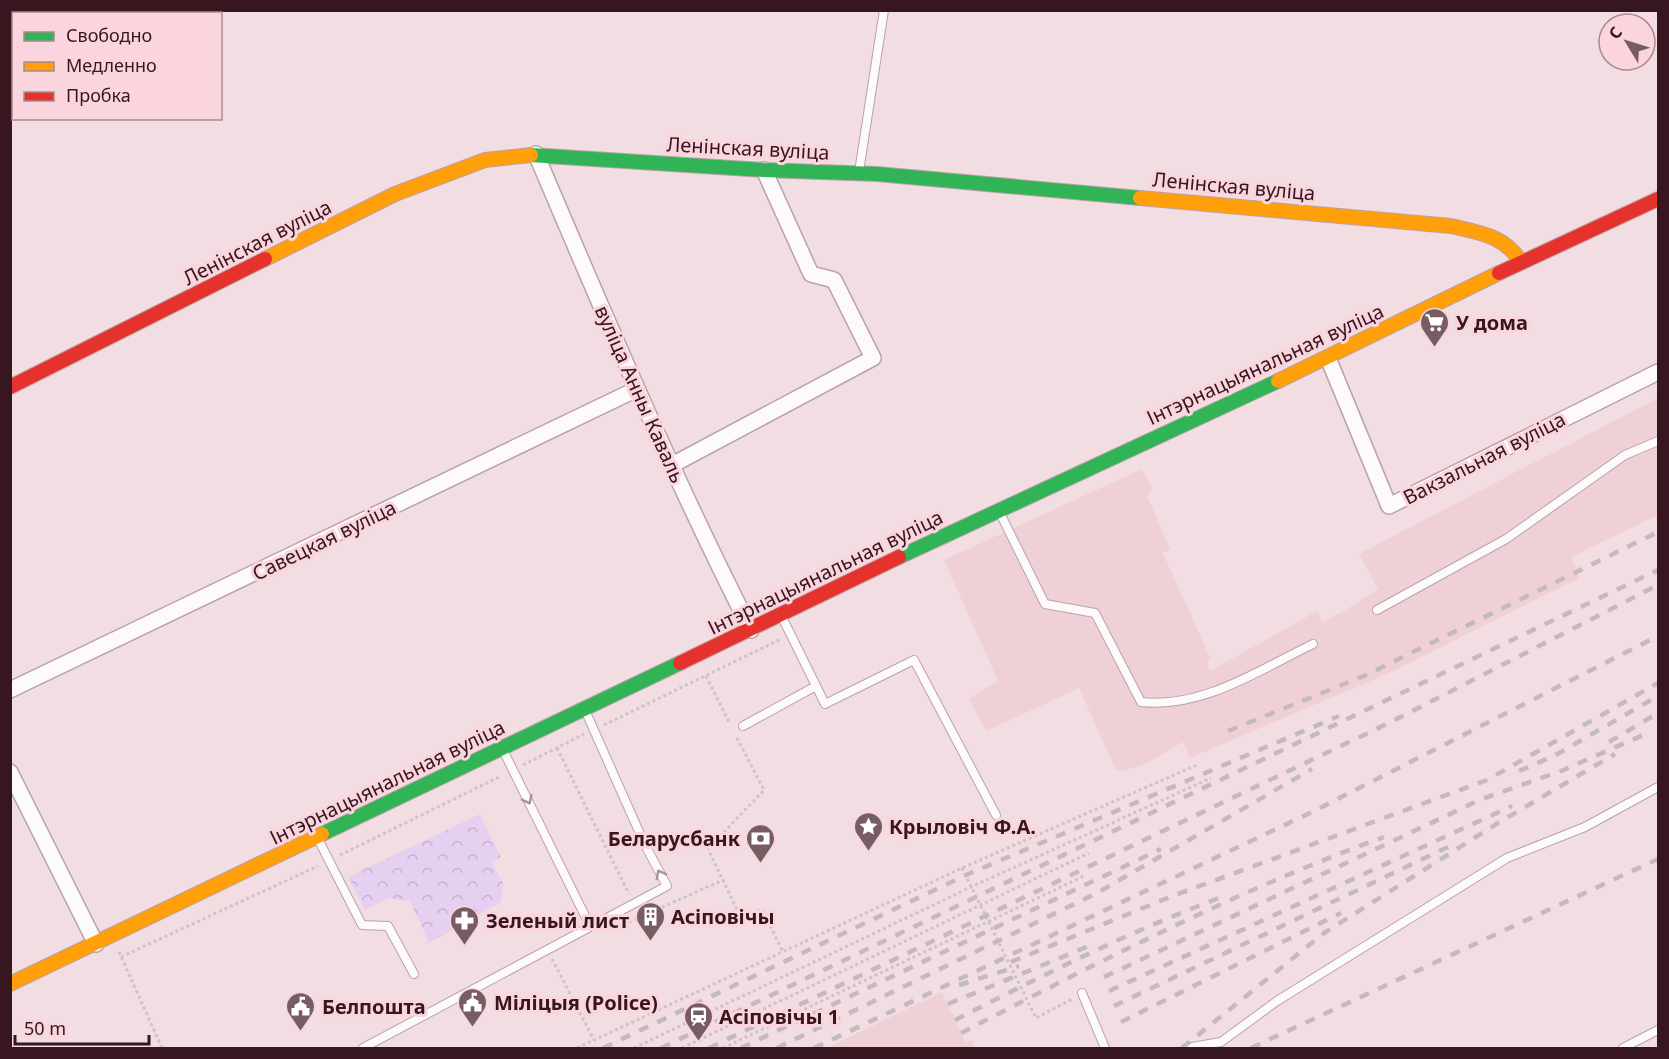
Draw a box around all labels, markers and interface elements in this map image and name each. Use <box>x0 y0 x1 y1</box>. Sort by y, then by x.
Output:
legend <box>12 12 222 120</box>
north arrow <box>1597 12 1657 72</box>
text: С <box>1603 22 1627 44</box>
text: Свободно <box>66 23 152 47</box>
text: Медленно <box>66 53 157 77</box>
text: Пробка <box>66 83 131 107</box>
street label: Ленінская вуліца <box>666 130 830 166</box>
street label: Ленінская вуліца <box>1152 165 1316 207</box>
street label: Ленінская вуліца <box>178 193 336 291</box>
street label: Інтэрнацыянальная вуліца <box>1142 297 1388 431</box>
street label: вуліца Анны Каваль <box>589 301 691 487</box>
supermarket icon: У дома <box>1419 306 1451 348</box>
place label: У дома <box>1456 309 1528 336</box>
street label: Вакзальная вуліца <box>1398 405 1570 511</box>
street label: Савецкая вуліца <box>247 493 401 587</box>
street label: Інтэрнацыянальная вуліца <box>703 503 947 641</box>
street label: Інтэрнацыянальная вуліца <box>265 713 509 851</box>
one-way arrow <box>521 794 532 805</box>
place icon: Крыловіч Ф.А. <box>852 810 884 852</box>
place label: Крыловіч Ф.А. <box>889 813 1036 840</box>
bank icon: Беларусбанк <box>745 822 777 864</box>
place label: Беларусбанк <box>608 825 741 852</box>
one-way arrow <box>656 869 668 880</box>
building icon: Асіповічы <box>634 900 666 942</box>
place label: Асіповічы <box>671 903 775 930</box>
pharmacy icon: Зеленый лист <box>449 904 481 946</box>
place label: Зеленый лист <box>486 907 629 934</box>
public building icon: Міліцыя (Police) <box>457 986 489 1028</box>
place label: Міліцыя (Police) <box>494 989 658 1016</box>
public building icon: Белпошта <box>285 990 317 1032</box>
place label: Белпошта <box>322 993 426 1020</box>
station icon: Асіповічы 1 <box>682 1000 714 1042</box>
place label: Асіповічы 1 <box>719 1003 839 1030</box>
scale bar <box>15 1008 148 1046</box>
text: 50 m <box>24 1016 66 1040</box>

